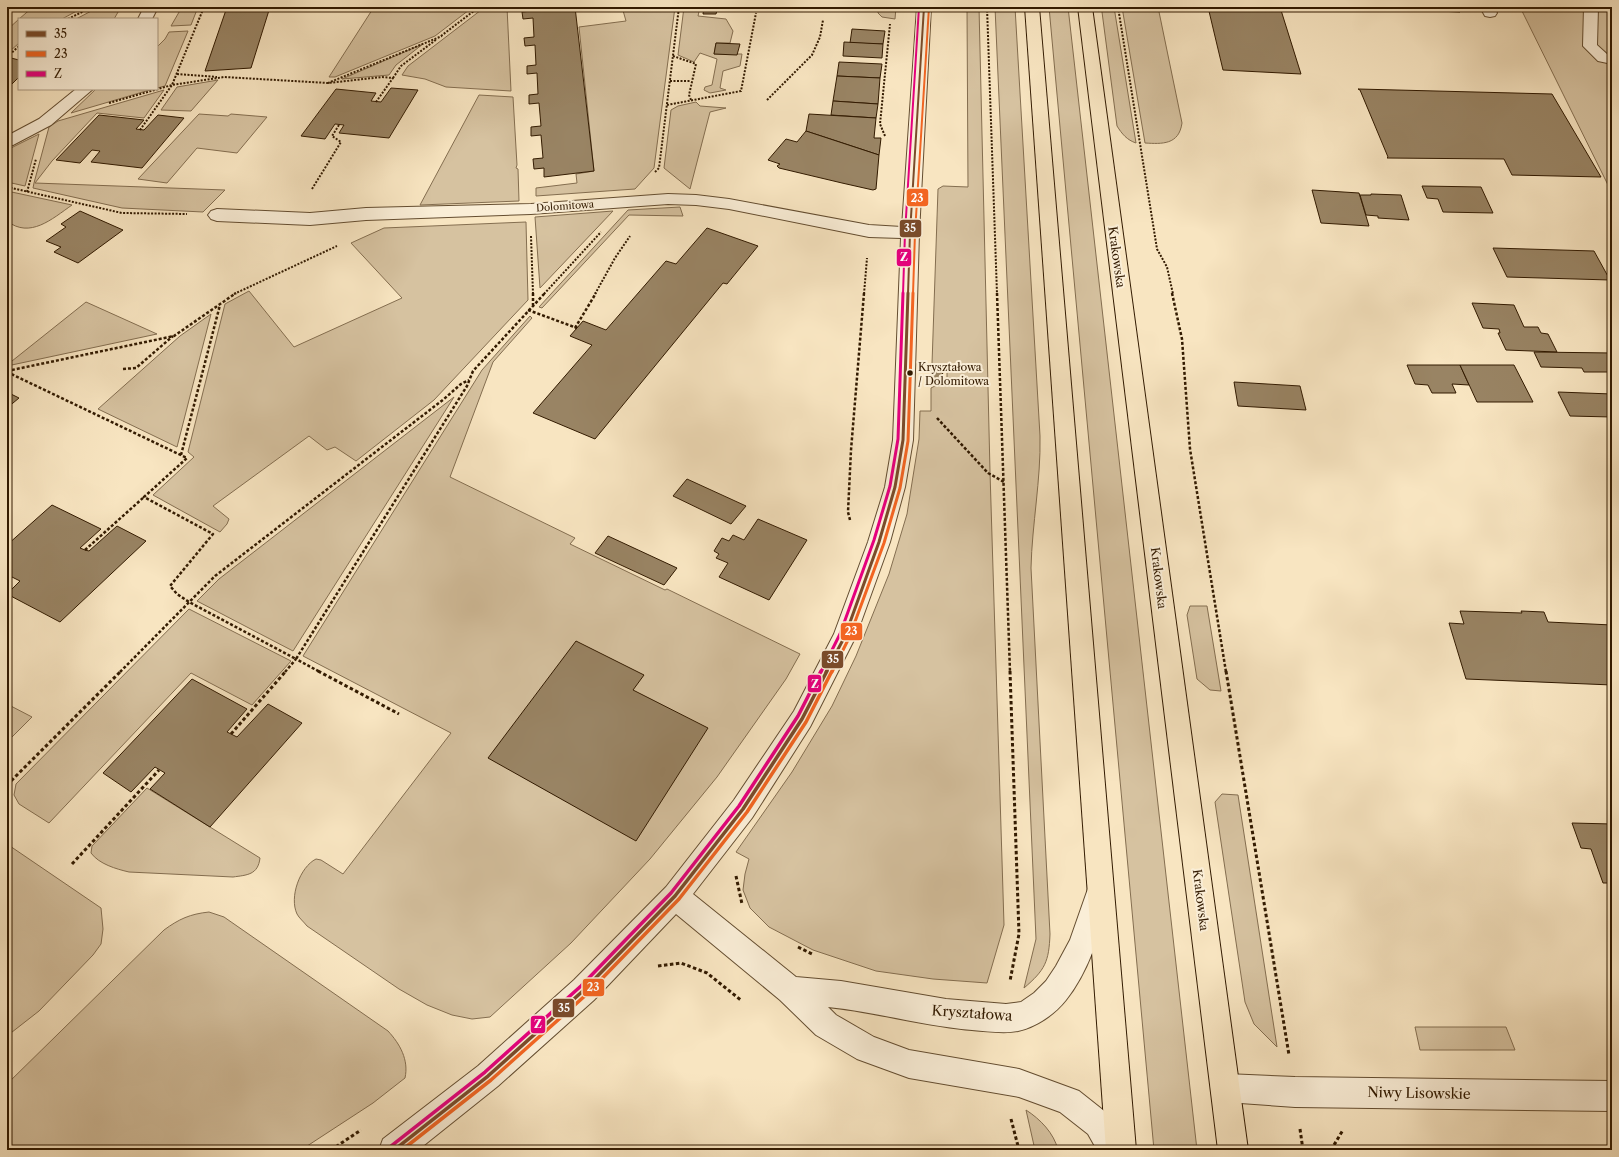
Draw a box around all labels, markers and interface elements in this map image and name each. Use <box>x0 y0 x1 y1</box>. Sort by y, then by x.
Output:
legend <box>18 18 158 90</box>
text: 35 <box>54 26 67 41</box>
text: 23 <box>54 46 68 61</box>
text: Z <box>54 66 62 81</box>
line badge: 23 <box>906 188 929 207</box>
text: 23 <box>911 191 923 205</box>
street label: Dolomitowa <box>535 197 595 215</box>
line badge: 35 <box>899 219 922 238</box>
text: 35 <box>904 221 916 235</box>
street label: Krakowska <box>1105 225 1129 289</box>
line badge: Z <box>896 248 912 267</box>
text: Z <box>900 250 908 264</box>
place label: Kryształowa / Dolomitowa <box>918 360 989 388</box>
marker: Kryształowa / Dolomitowa <box>905 368 915 378</box>
street label: Krakowska <box>1148 546 1170 610</box>
line badge: 23 <box>840 622 863 641</box>
text: 23 <box>845 624 857 638</box>
line badge: 35 <box>821 650 844 669</box>
text: 35 <box>827 652 839 666</box>
line badge: Z <box>807 674 822 693</box>
text: Z <box>811 677 819 691</box>
street label: Krakowska <box>1190 868 1212 932</box>
line badge: 23 <box>582 978 605 997</box>
text: 23 <box>587 980 599 994</box>
line badge: 35 <box>552 998 575 1018</box>
text: 35 <box>558 1001 570 1015</box>
street label: Kryształowa <box>931 1001 1014 1025</box>
line badge: Z <box>530 1015 546 1034</box>
text: Z <box>534 1017 542 1031</box>
street label: Niwy Lisowskie <box>1367 1083 1471 1103</box>

